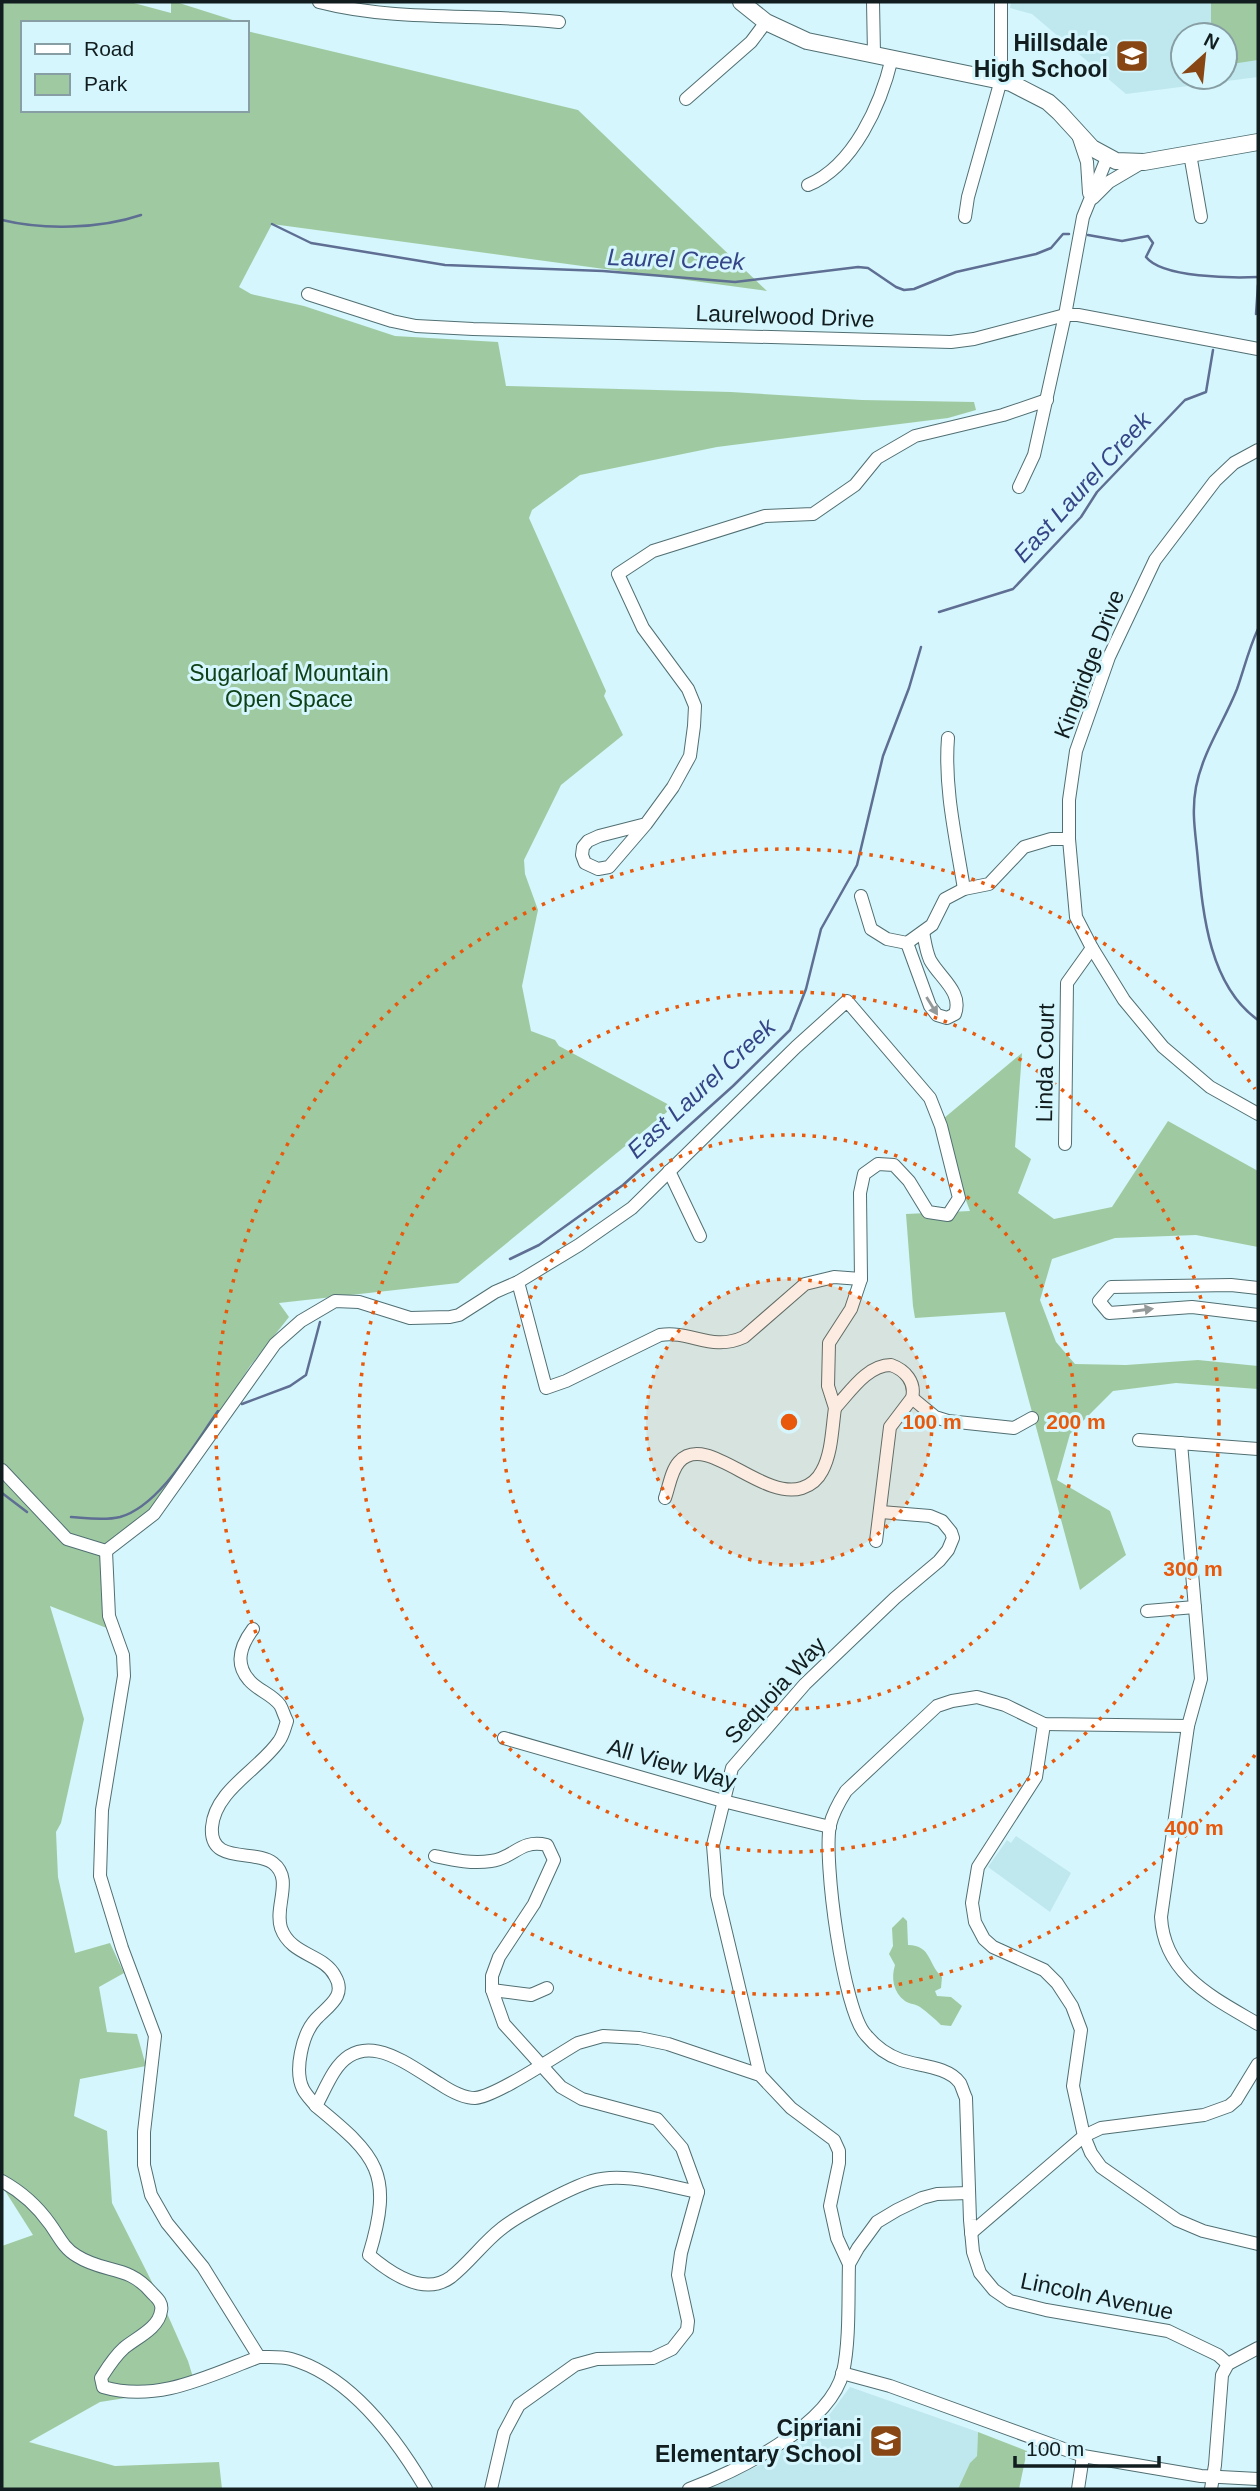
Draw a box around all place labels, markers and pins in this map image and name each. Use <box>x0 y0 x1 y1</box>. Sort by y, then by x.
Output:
place label: Hillsdale High School <box>974 30 1108 82</box>
school or university icon: Hillsdale High School <box>1113 37 1151 75</box>
centre of rings <box>777 1410 801 1434</box>
place label: Cipriani Elementary School <box>655 2415 862 2467</box>
school or university icon: Cipriani Elementary School <box>867 2422 905 2460</box>

